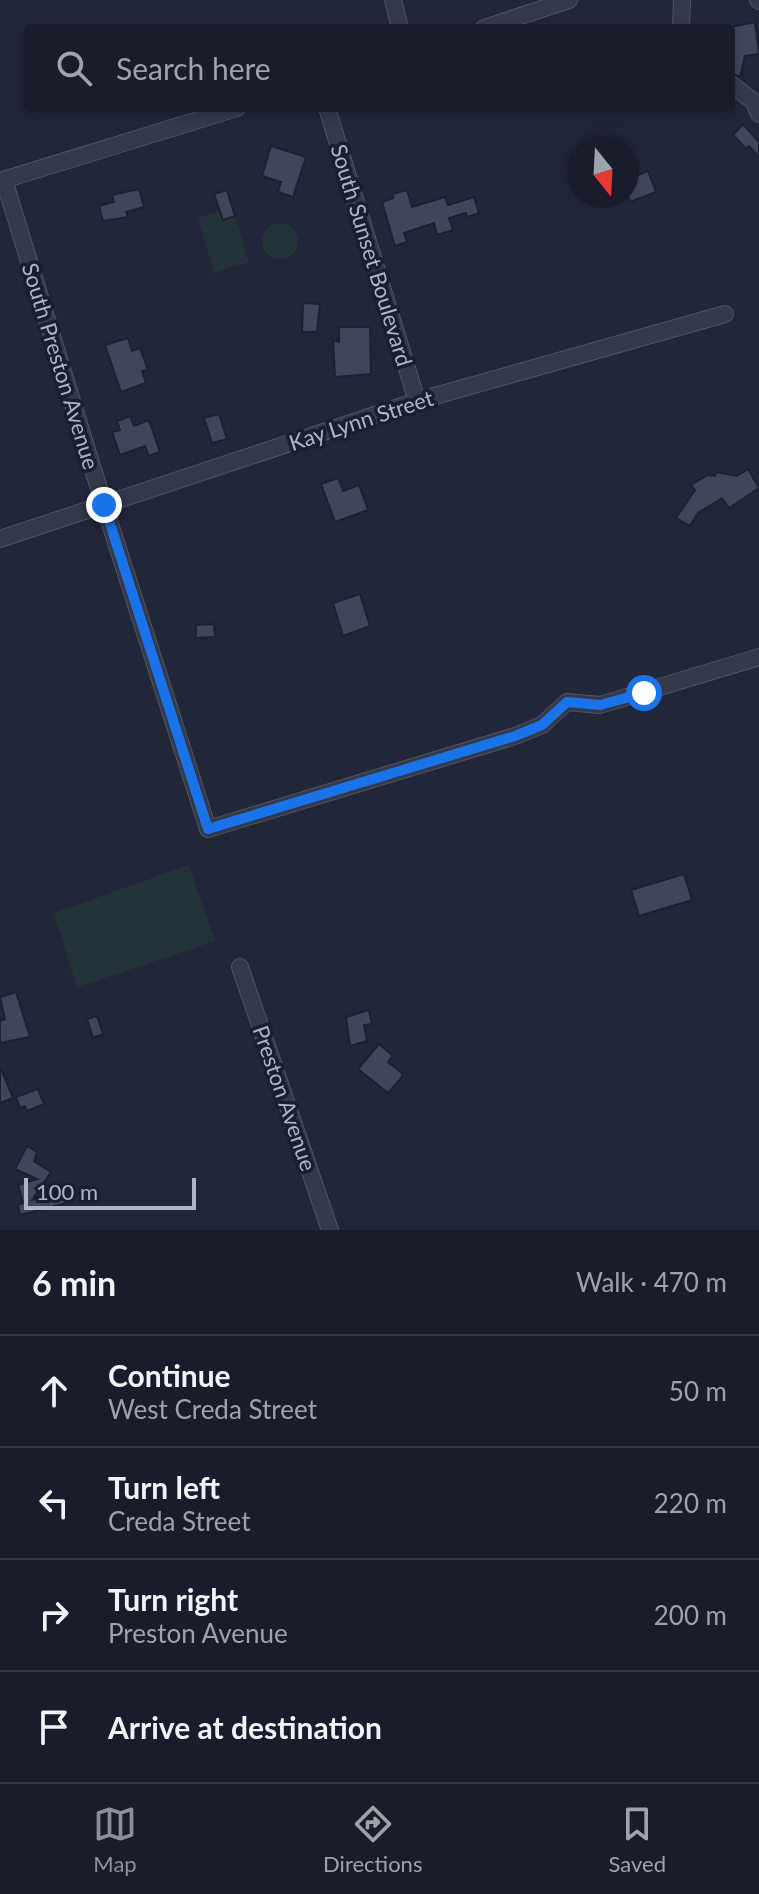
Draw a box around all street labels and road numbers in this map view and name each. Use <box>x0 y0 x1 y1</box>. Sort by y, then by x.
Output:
street label: South Sunset Boulevard <box>325 141 419 369</box>
street label: South Preston Avenue <box>17 260 105 472</box>
street label: Kay Lynn Street <box>285 384 437 456</box>
street label: Preston Avenue <box>247 1022 323 1174</box>

